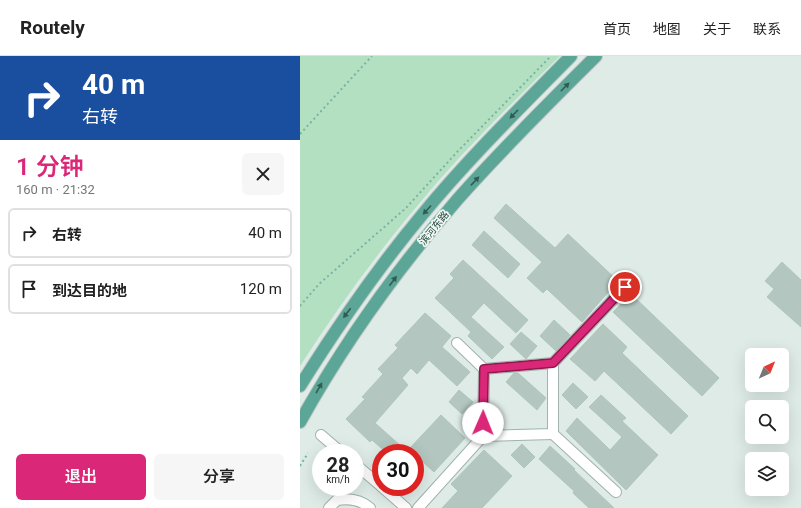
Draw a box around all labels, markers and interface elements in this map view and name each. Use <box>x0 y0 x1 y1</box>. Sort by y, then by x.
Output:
text: Routely <box>20 16 85 39</box>
text: 首页 <box>603 21 631 37</box>
text: 地图 <box>653 21 681 37</box>
text: 关于 <box>703 21 731 37</box>
text: 联系 <box>753 21 781 37</box>
text: 40 m <box>82 68 145 101</box>
icon: right <box>16 72 68 124</box>
one-way arrow <box>560 82 570 92</box>
text: 右转 <box>82 106 118 127</box>
one-way arrow <box>509 109 519 119</box>
text: 1 分钟 <box>16 153 84 181</box>
button: close <box>242 153 284 195</box>
one-way arrow <box>471 176 480 186</box>
text: 160 m · 21:32 <box>16 182 95 197</box>
one-way arrow <box>422 204 431 215</box>
street label: 滨河东路 <box>417 209 451 247</box>
icon: right <box>18 222 40 244</box>
text: 40 m <box>248 224 282 242</box>
text: 右转 <box>52 226 82 244</box>
pin <box>608 270 642 304</box>
one-way arrow <box>389 276 397 287</box>
icon: arrive <box>614 276 636 298</box>
icon: arrive <box>18 278 40 300</box>
text: 120 m <box>240 280 282 298</box>
text: 到达目的地 <box>52 282 127 300</box>
one-way arrow <box>343 307 352 318</box>
north arrow <box>745 348 789 392</box>
map controls <box>745 348 789 496</box>
one-way arrow <box>316 382 323 394</box>
button: search <box>745 400 789 444</box>
position arrow <box>462 402 504 444</box>
speed limit sign: 30 <box>372 444 424 496</box>
button: layers <box>745 452 789 496</box>
text: 28 <box>327 453 349 477</box>
button: 退出 <box>16 454 146 500</box>
button: 分享 <box>154 454 284 500</box>
text: km/h <box>326 474 350 485</box>

